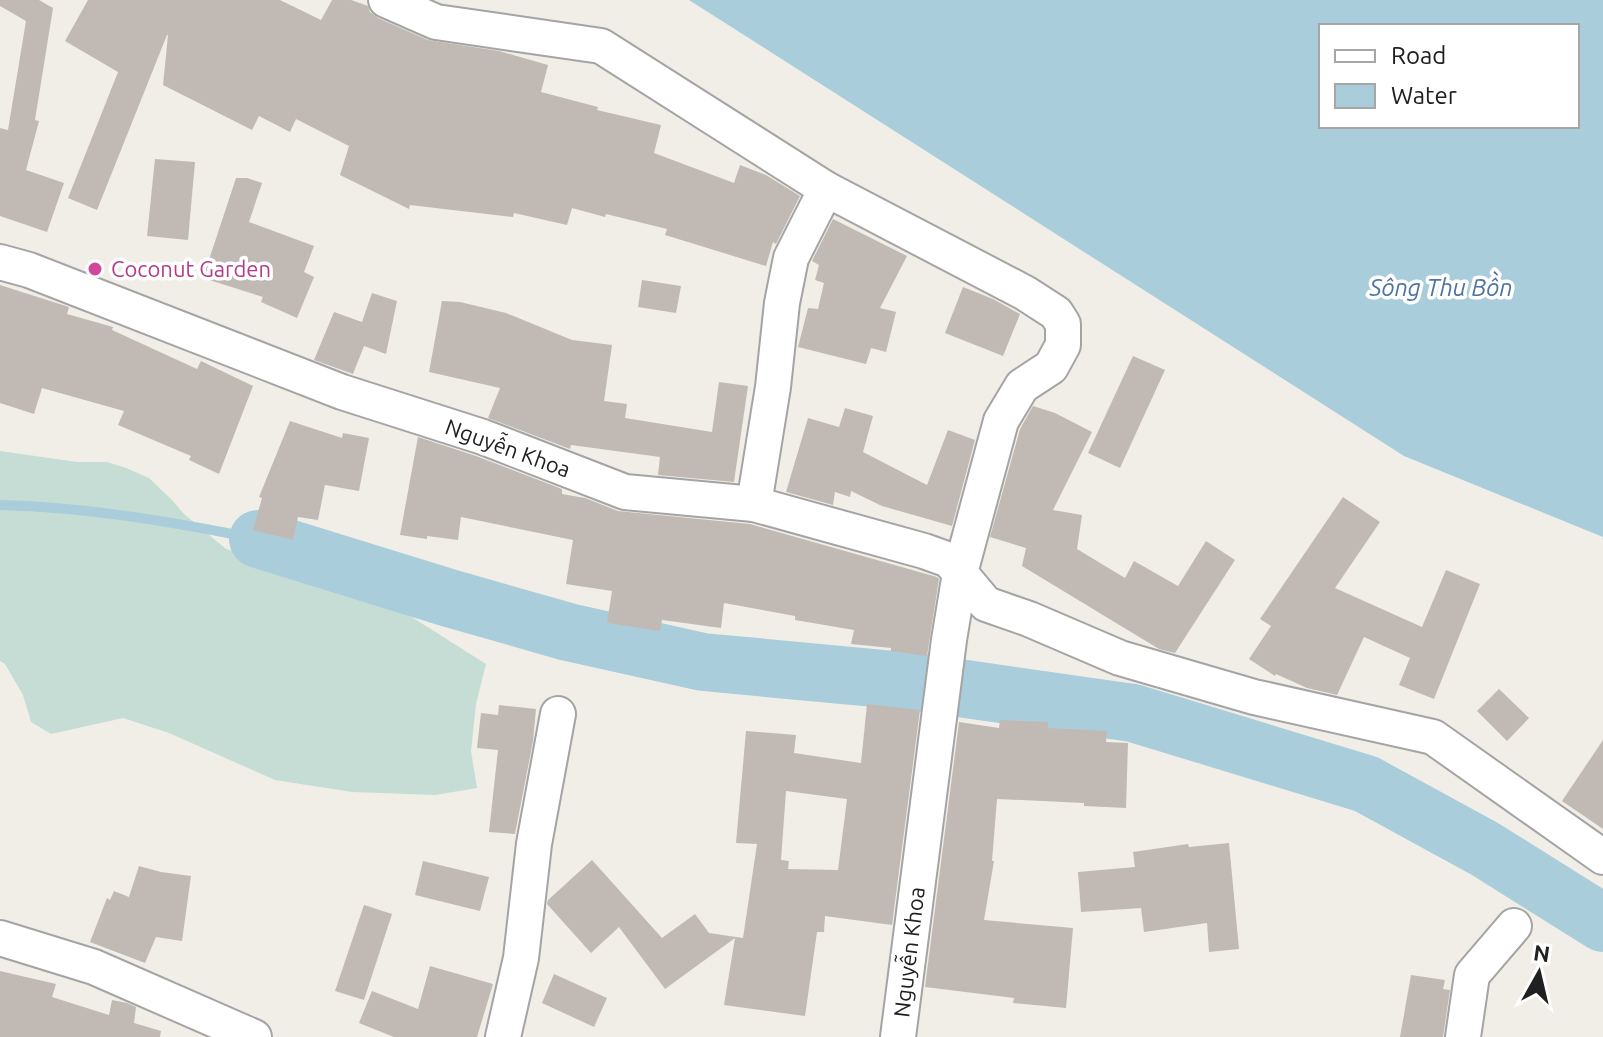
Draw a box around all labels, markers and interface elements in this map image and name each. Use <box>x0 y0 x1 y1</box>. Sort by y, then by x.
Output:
legend <box>1319 24 1579 128</box>
text: Road <box>1391 42 1446 69</box>
text: Water <box>1391 82 1457 109</box>
place label: Coconut Garden <box>111 256 271 281</box>
marker: Coconut Garden <box>86 260 104 278</box>
water label: Sông Thu Bồn <box>1368 270 1513 301</box>
street label: Nguyễn Khoa <box>442 412 575 482</box>
street label: Nguyễn Khoa <box>887 885 929 1019</box>
north arrow <box>1499 933 1579 1013</box>
text: N <box>1532 939 1552 966</box>

